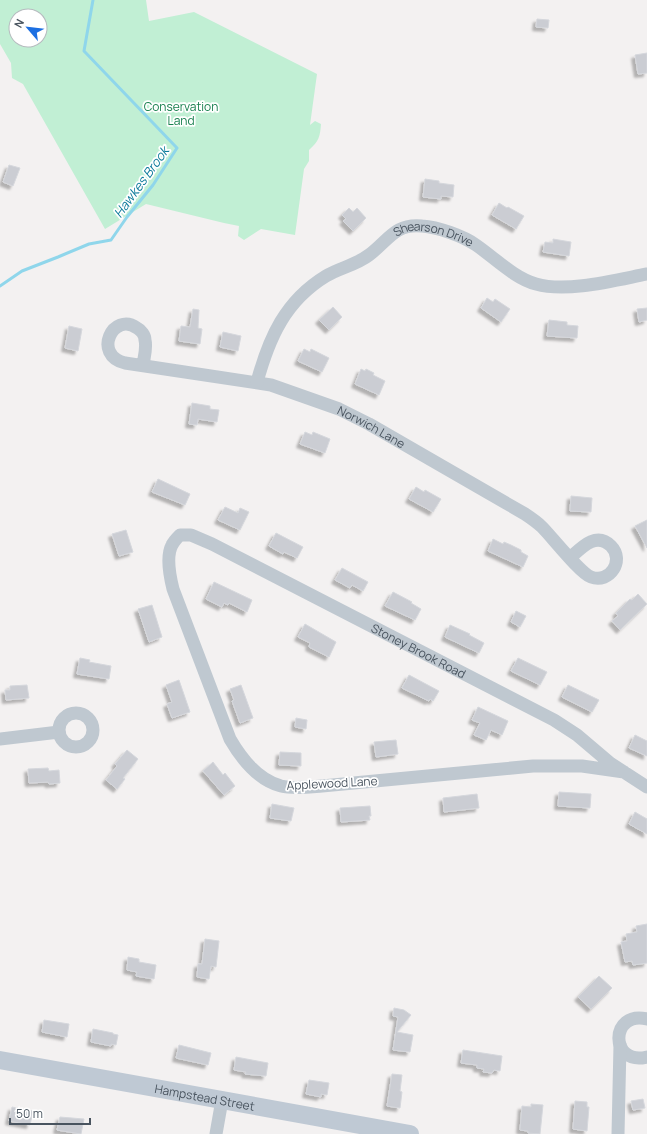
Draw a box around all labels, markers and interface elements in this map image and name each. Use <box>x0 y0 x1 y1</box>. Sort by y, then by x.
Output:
north arrow <box>8 8 48 48</box>
text: N <box>10 16 27 30</box>
park label: Conservation Land <box>144 98 218 129</box>
water label: Hawkes Brook <box>109 141 174 221</box>
street label: Shearson Drive <box>390 217 477 250</box>
street label: Norwich Lane <box>335 401 409 452</box>
street label: Stoney Brook Road <box>368 619 469 682</box>
street label: Applewood Lane <box>286 772 378 794</box>
street label: Hampstead Street <box>153 1080 256 1114</box>
scale bar <box>10 1100 90 1126</box>
text: 50 m <box>16 1105 43 1122</box>

